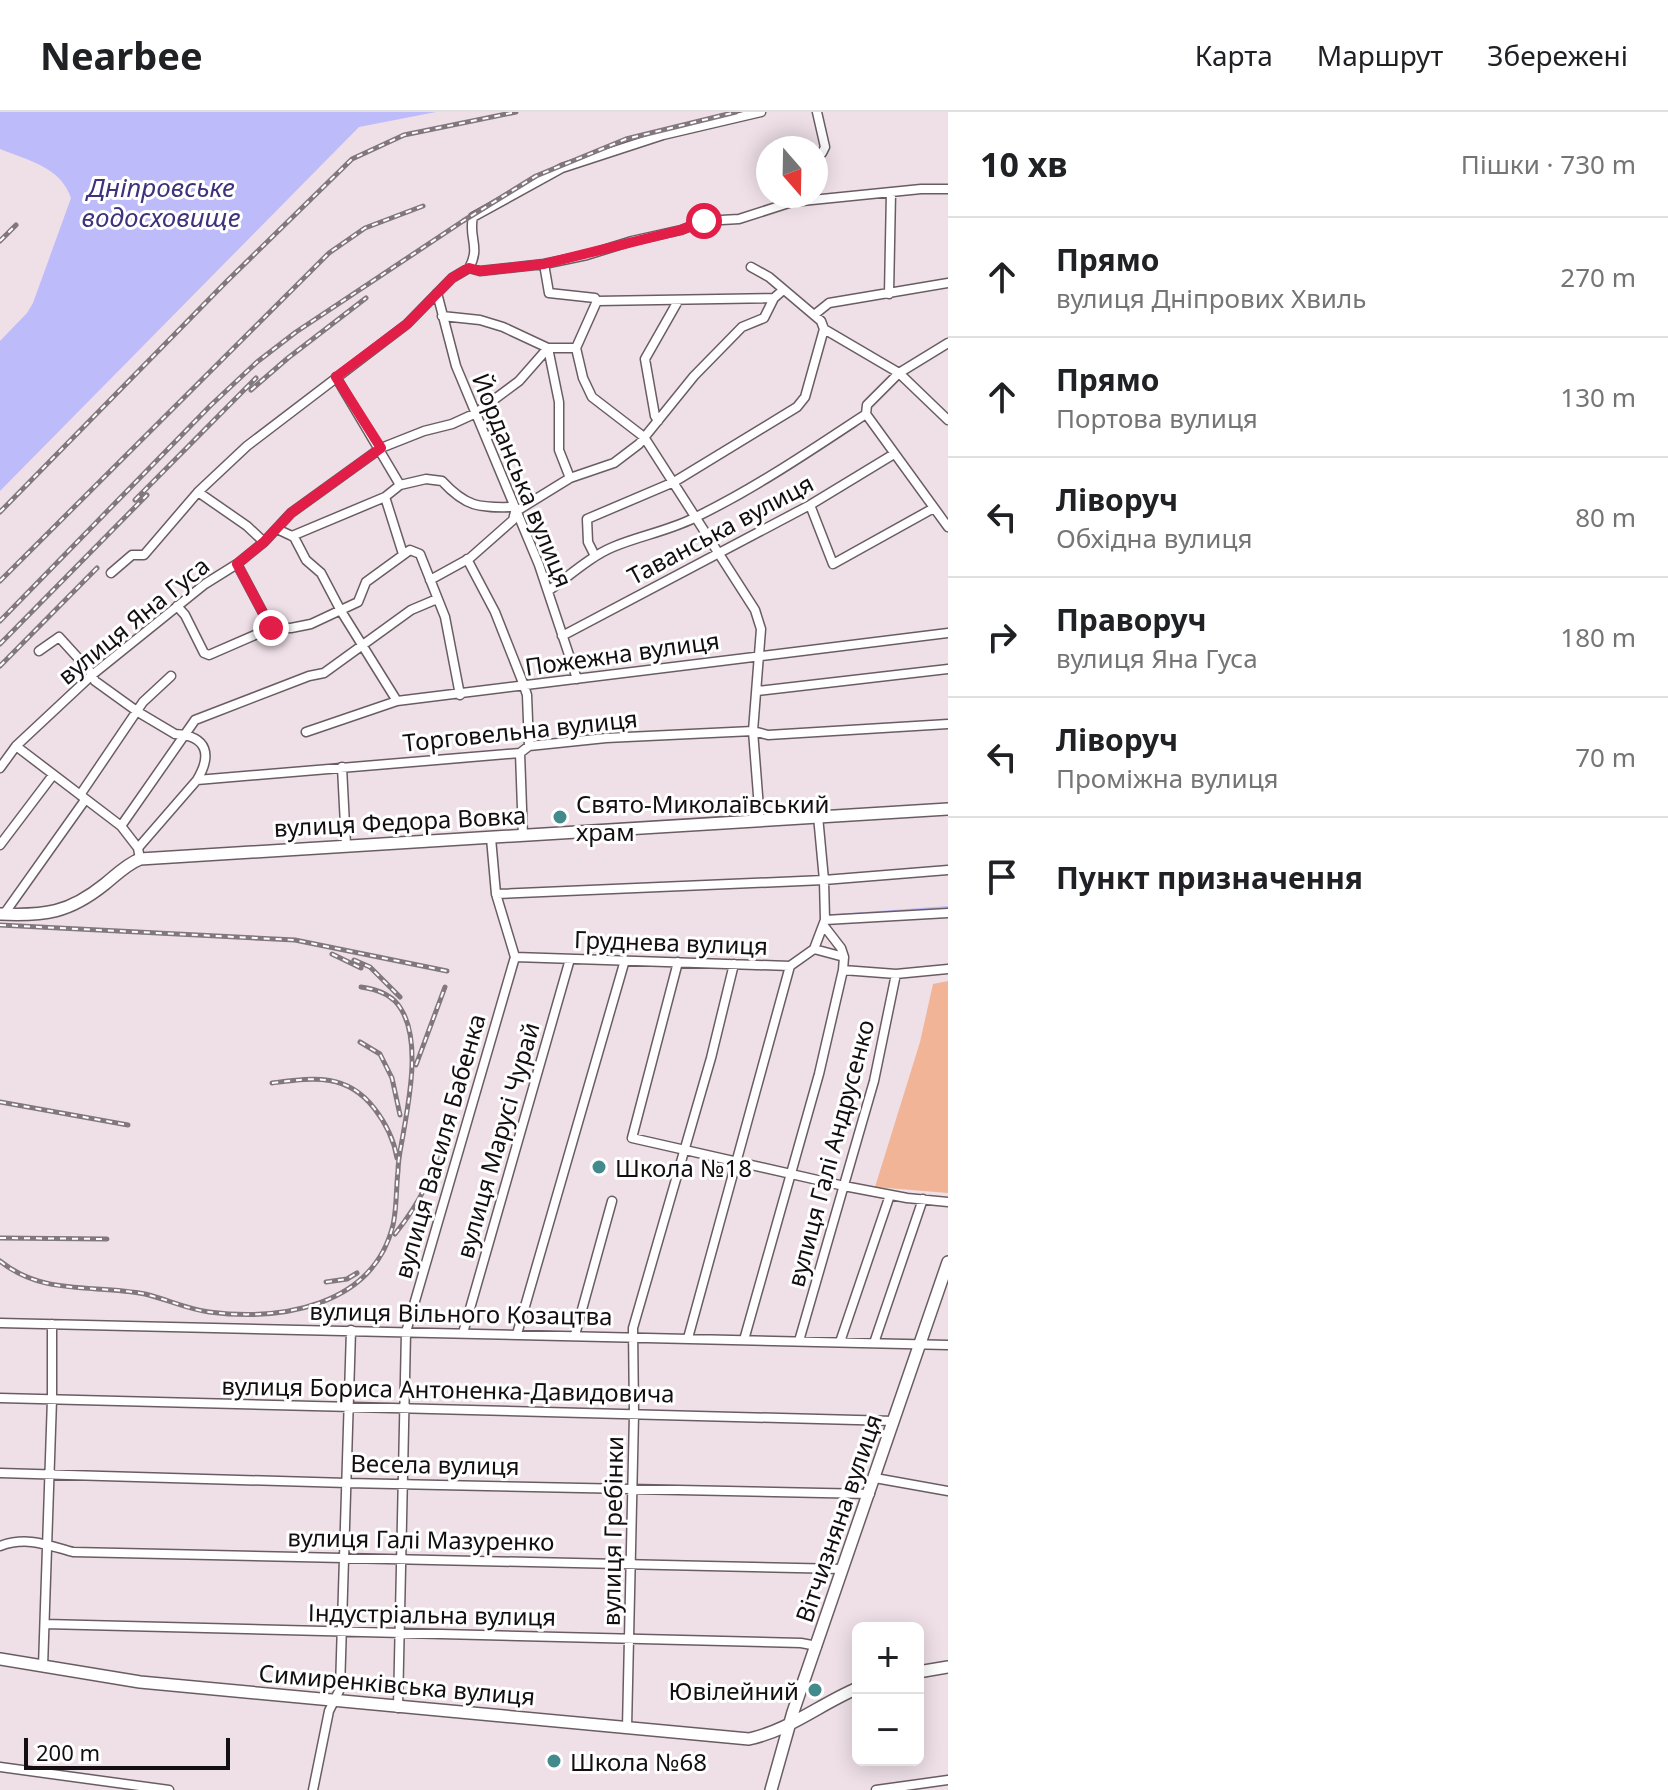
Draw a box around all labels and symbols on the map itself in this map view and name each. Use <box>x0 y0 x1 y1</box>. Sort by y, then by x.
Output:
north arrow <box>756 136 828 208</box>
water label: Дніпровське водосховище <box>81 169 241 235</box>
route start <box>686 203 722 239</box>
street label: Йорданська вулиця <box>465 368 581 592</box>
street label: Таванська вулиця <box>621 466 819 592</box>
street label: вулиця Яна Гуса <box>50 549 216 691</box>
route end <box>253 610 289 646</box>
street label: Пожежна вулиця <box>523 623 721 683</box>
street label: Торговельна вулиця <box>401 701 639 759</box>
place label: Свято-Миколаївський храм <box>576 787 829 848</box>
street label: вулиця Федора Вовка <box>273 798 527 844</box>
marker: Свято-Миколаївський храм <box>551 808 569 826</box>
street label: Груднева вулиця <box>574 922 768 962</box>
street label: вулиця Василя Бабенка <box>385 1010 493 1282</box>
street label: вулиця Галі Андрусенко <box>778 1016 882 1290</box>
street label: вулиця Марусі Чурай <box>448 1018 546 1262</box>
place label: Школа №18 <box>615 1151 752 1184</box>
marker: Школа №18 <box>590 1158 608 1176</box>
street label: вулиця Вільного Козацтва <box>309 1294 613 1332</box>
street label: вулиця Бориса Антоненка-Давидовича <box>221 1369 675 1409</box>
street label: Вітчизняна вулиця <box>787 1409 889 1627</box>
street label: вулиця Гребінки <box>594 1436 630 1626</box>
street label: Весела вулиця <box>350 1446 520 1482</box>
street label: вулиця Галі Мазуренко <box>287 1520 555 1558</box>
street label: Індустріальна вулиця <box>308 1595 556 1633</box>
street label: Симиренківська вулиця <box>257 1655 537 1713</box>
place label: Ювілейний <box>669 1674 799 1707</box>
marker: Ювілейний <box>806 1681 824 1699</box>
scale bar <box>24 1734 230 1770</box>
place label: Школа №68 <box>570 1745 707 1778</box>
marker: Школа №68 <box>545 1752 563 1770</box>

